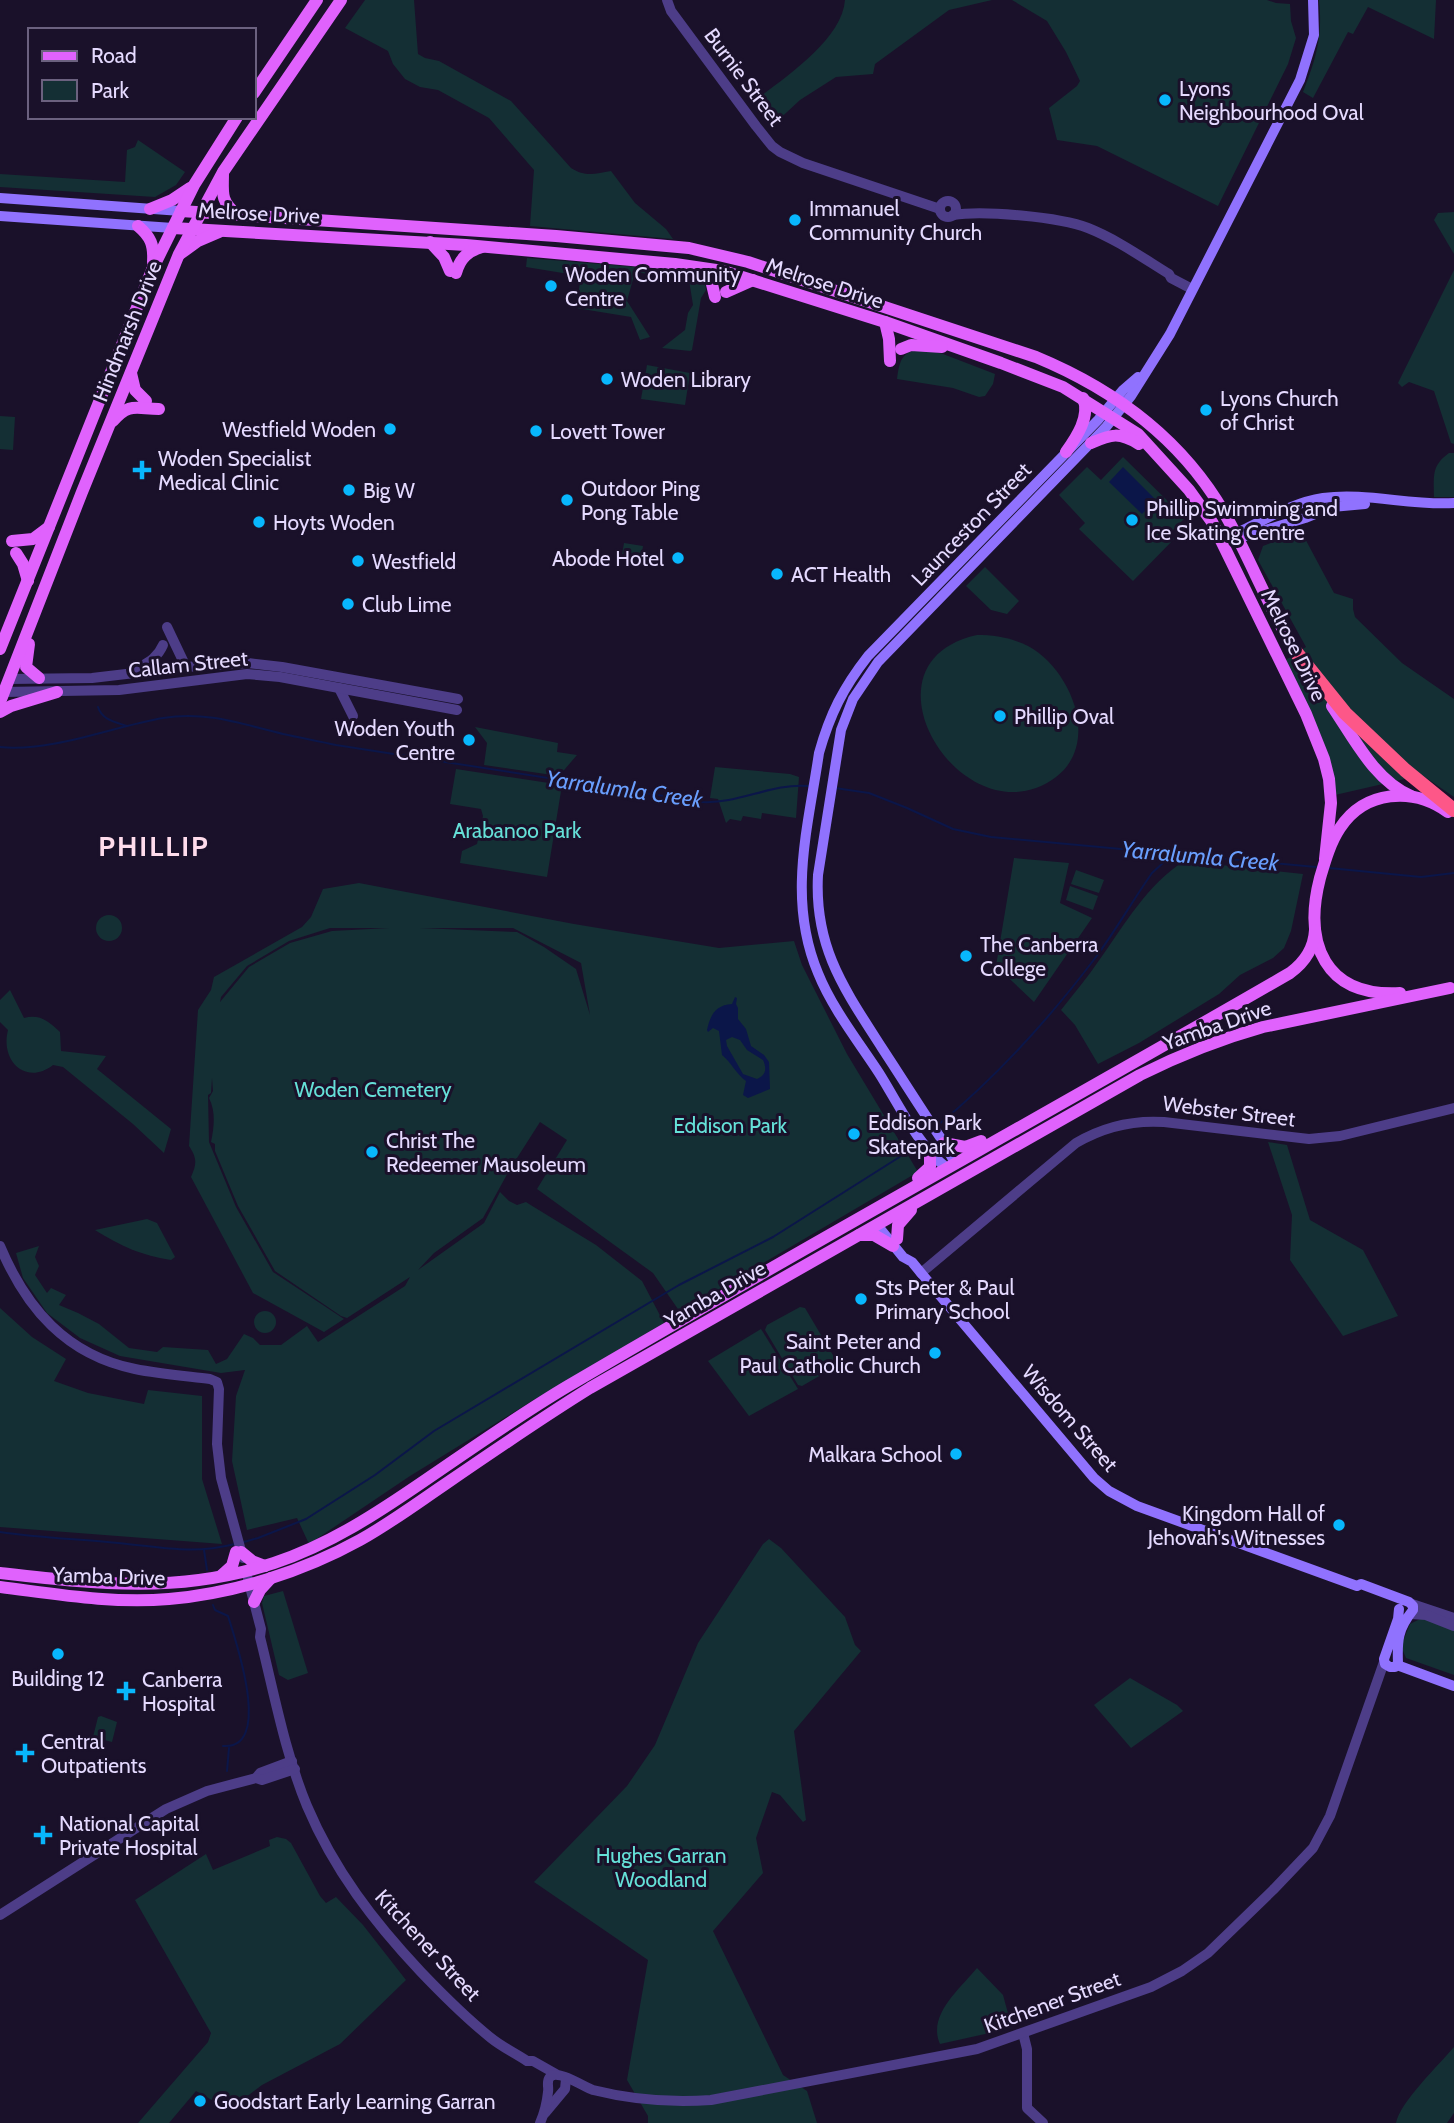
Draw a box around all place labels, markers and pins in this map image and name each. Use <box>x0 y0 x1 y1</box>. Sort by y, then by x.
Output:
place label: Lyons Neighbourhood Oval <box>1179 76 1364 125</box>
marker: Lyons Neighbourhood Oval <box>1157 92 1173 108</box>
place label: Immanuel Community Church <box>809 196 982 245</box>
marker: Immanuel Community Church <box>787 212 803 228</box>
place label: Woden Community Centre <box>565 262 741 311</box>
marker: Woden Community Centre <box>543 278 559 294</box>
place label: Woden Library <box>621 367 751 392</box>
marker: Woden Library <box>599 371 615 387</box>
place label: Lyons Church of Christ <box>1220 386 1339 435</box>
marker: Lyons Church of Christ <box>1198 402 1214 418</box>
place label: Westfield Woden <box>222 417 376 442</box>
place label: Lovett Tower <box>550 419 665 444</box>
marker: Westfield Woden <box>382 421 398 437</box>
marker: Lovett Tower <box>528 423 544 439</box>
place label: Woden Specialist Medical Clinic <box>158 446 311 495</box>
marker: Woden Specialist Medical Clinic <box>132 460 152 480</box>
place label: Outdoor Ping Pong Table <box>581 476 700 525</box>
place label: Big W <box>363 478 415 503</box>
marker: Big W <box>341 482 357 498</box>
marker: Outdoor Ping Pong Table <box>559 492 575 508</box>
place label: Phillip Swimming and Ice Skating Centre <box>1146 496 1338 545</box>
place label: Hoyts Woden <box>273 510 395 535</box>
marker: Phillip Swimming and Ice Skating Centre <box>1124 512 1140 528</box>
marker: Hoyts Woden <box>251 514 267 530</box>
place label: Abode Hotel <box>552 546 664 571</box>
place label: Westfield <box>372 549 456 574</box>
marker: Abode Hotel <box>670 550 686 566</box>
marker: Westfield <box>350 553 366 569</box>
place label: ACT Health <box>791 562 891 587</box>
marker: ACT Health <box>769 566 785 582</box>
place label: Club Lime <box>362 592 452 617</box>
marker: Club Lime <box>340 596 356 612</box>
place label: Phillip Oval <box>1014 704 1114 729</box>
marker: Phillip Oval <box>992 708 1008 724</box>
place label: Woden Youth Centre <box>334 716 455 765</box>
marker: Woden Youth Centre <box>461 732 477 748</box>
place label: The Canberra College <box>980 932 1098 981</box>
marker: The Canberra College <box>958 948 974 964</box>
place label: Eddison Park Skatepark <box>868 1110 982 1159</box>
marker: Eddison Park Skatepark <box>846 1126 862 1142</box>
place label: Christ The Redeemer Mausoleum <box>386 1128 586 1177</box>
marker: Christ The Redeemer Mausoleum <box>364 1144 380 1160</box>
place label: Sts Peter & Paul Primary School <box>875 1275 1014 1324</box>
marker: Sts Peter & Paul Primary School <box>853 1291 869 1307</box>
place label: Saint Peter and Paul Catholic Church <box>739 1329 921 1378</box>
marker: Saint Peter and Paul Catholic Church <box>927 1345 943 1361</box>
place label: Malkara School <box>808 1442 942 1467</box>
marker: Malkara School <box>948 1446 964 1462</box>
place label: Kingdom Hall of Jehovah's Witnesses <box>1147 1501 1325 1550</box>
marker: Kingdom Hall of Jehovah's Witnesses <box>1331 1517 1347 1533</box>
marker: Building 12 <box>50 1646 66 1662</box>
place label: Building 12 <box>11 1666 105 1691</box>
place label: Canberra Hospital <box>142 1667 222 1716</box>
marker: Canberra Hospital <box>116 1681 136 1701</box>
place label: Central Outpatients <box>41 1729 147 1778</box>
marker: Central Outpatients <box>15 1743 35 1763</box>
place label: National Capital Private Hospital <box>59 1811 199 1860</box>
marker: National Capital Private Hospital <box>33 1825 53 1845</box>
place label: Goodstart Early Learning Garran <box>214 2089 496 2114</box>
marker: Goodstart Early Learning Garran <box>192 2093 208 2109</box>

